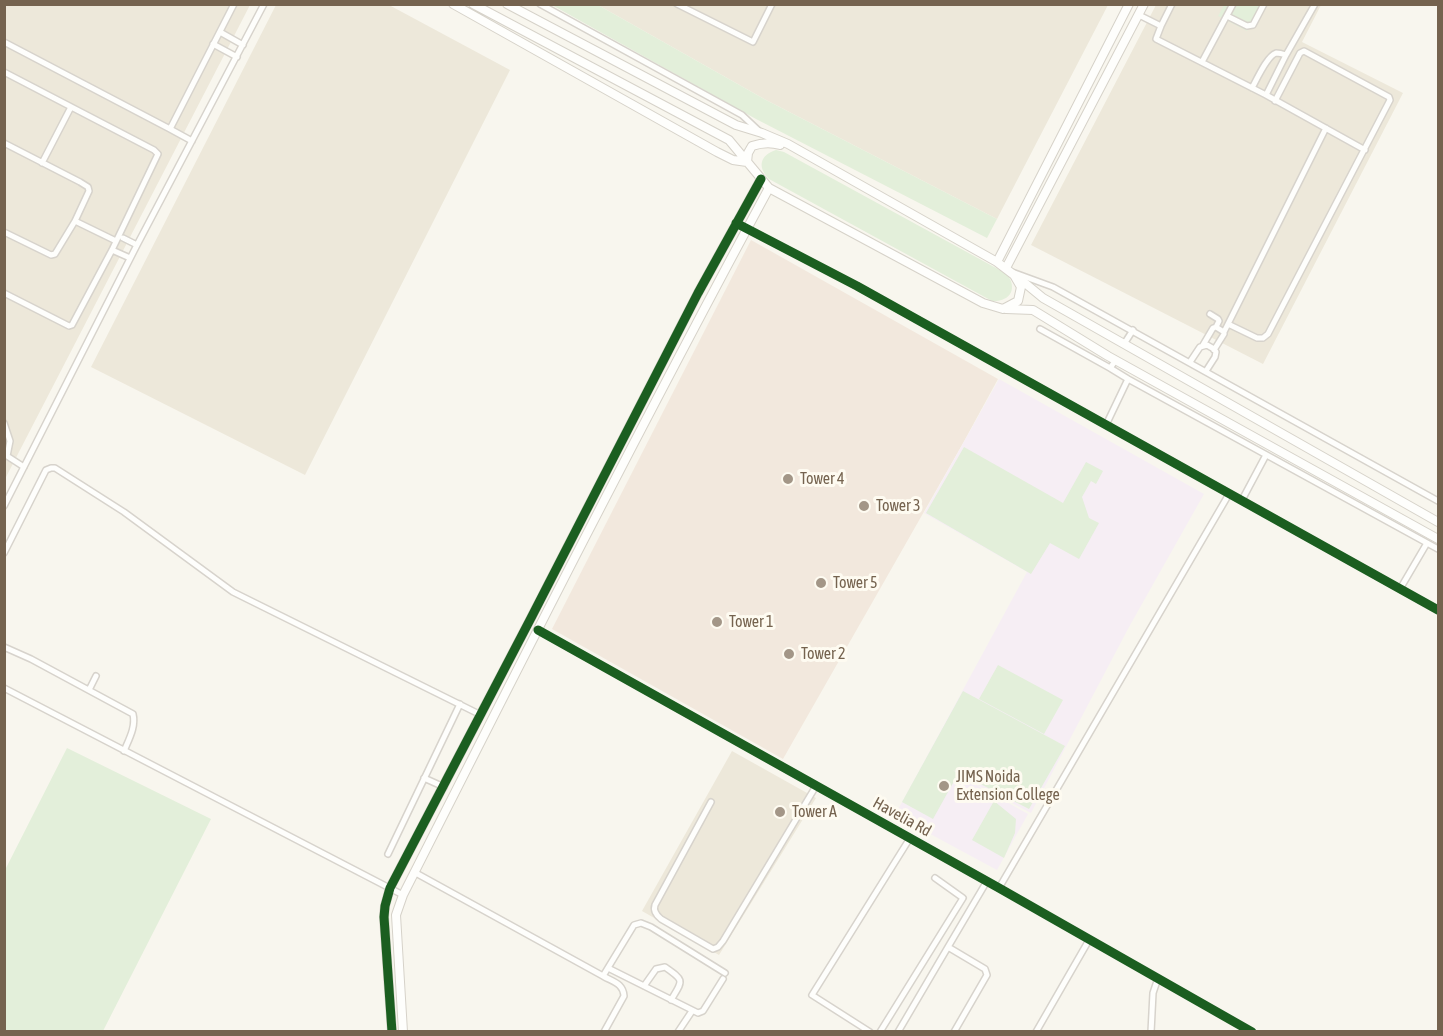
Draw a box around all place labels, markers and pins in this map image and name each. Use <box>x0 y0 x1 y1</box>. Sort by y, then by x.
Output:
place label: Tower 4 <box>800 469 845 489</box>
marker: Tower 4 <box>781 472 795 486</box>
place label: Tower 3 <box>876 496 921 516</box>
marker: Tower 3 <box>857 499 871 513</box>
place label: Tower 5 <box>833 573 878 593</box>
marker: Tower 5 <box>814 576 828 590</box>
place label: Tower 1 <box>729 612 774 632</box>
marker: Tower 1 <box>710 615 724 629</box>
place label: Tower 2 <box>801 644 846 664</box>
marker: Tower 2 <box>782 647 796 661</box>
place label: JIMS Noida Extension College <box>956 767 1060 805</box>
marker: JIMS Noida Extension College <box>937 779 951 793</box>
place label: Tower A <box>792 802 837 822</box>
marker: Tower A <box>773 805 787 819</box>

